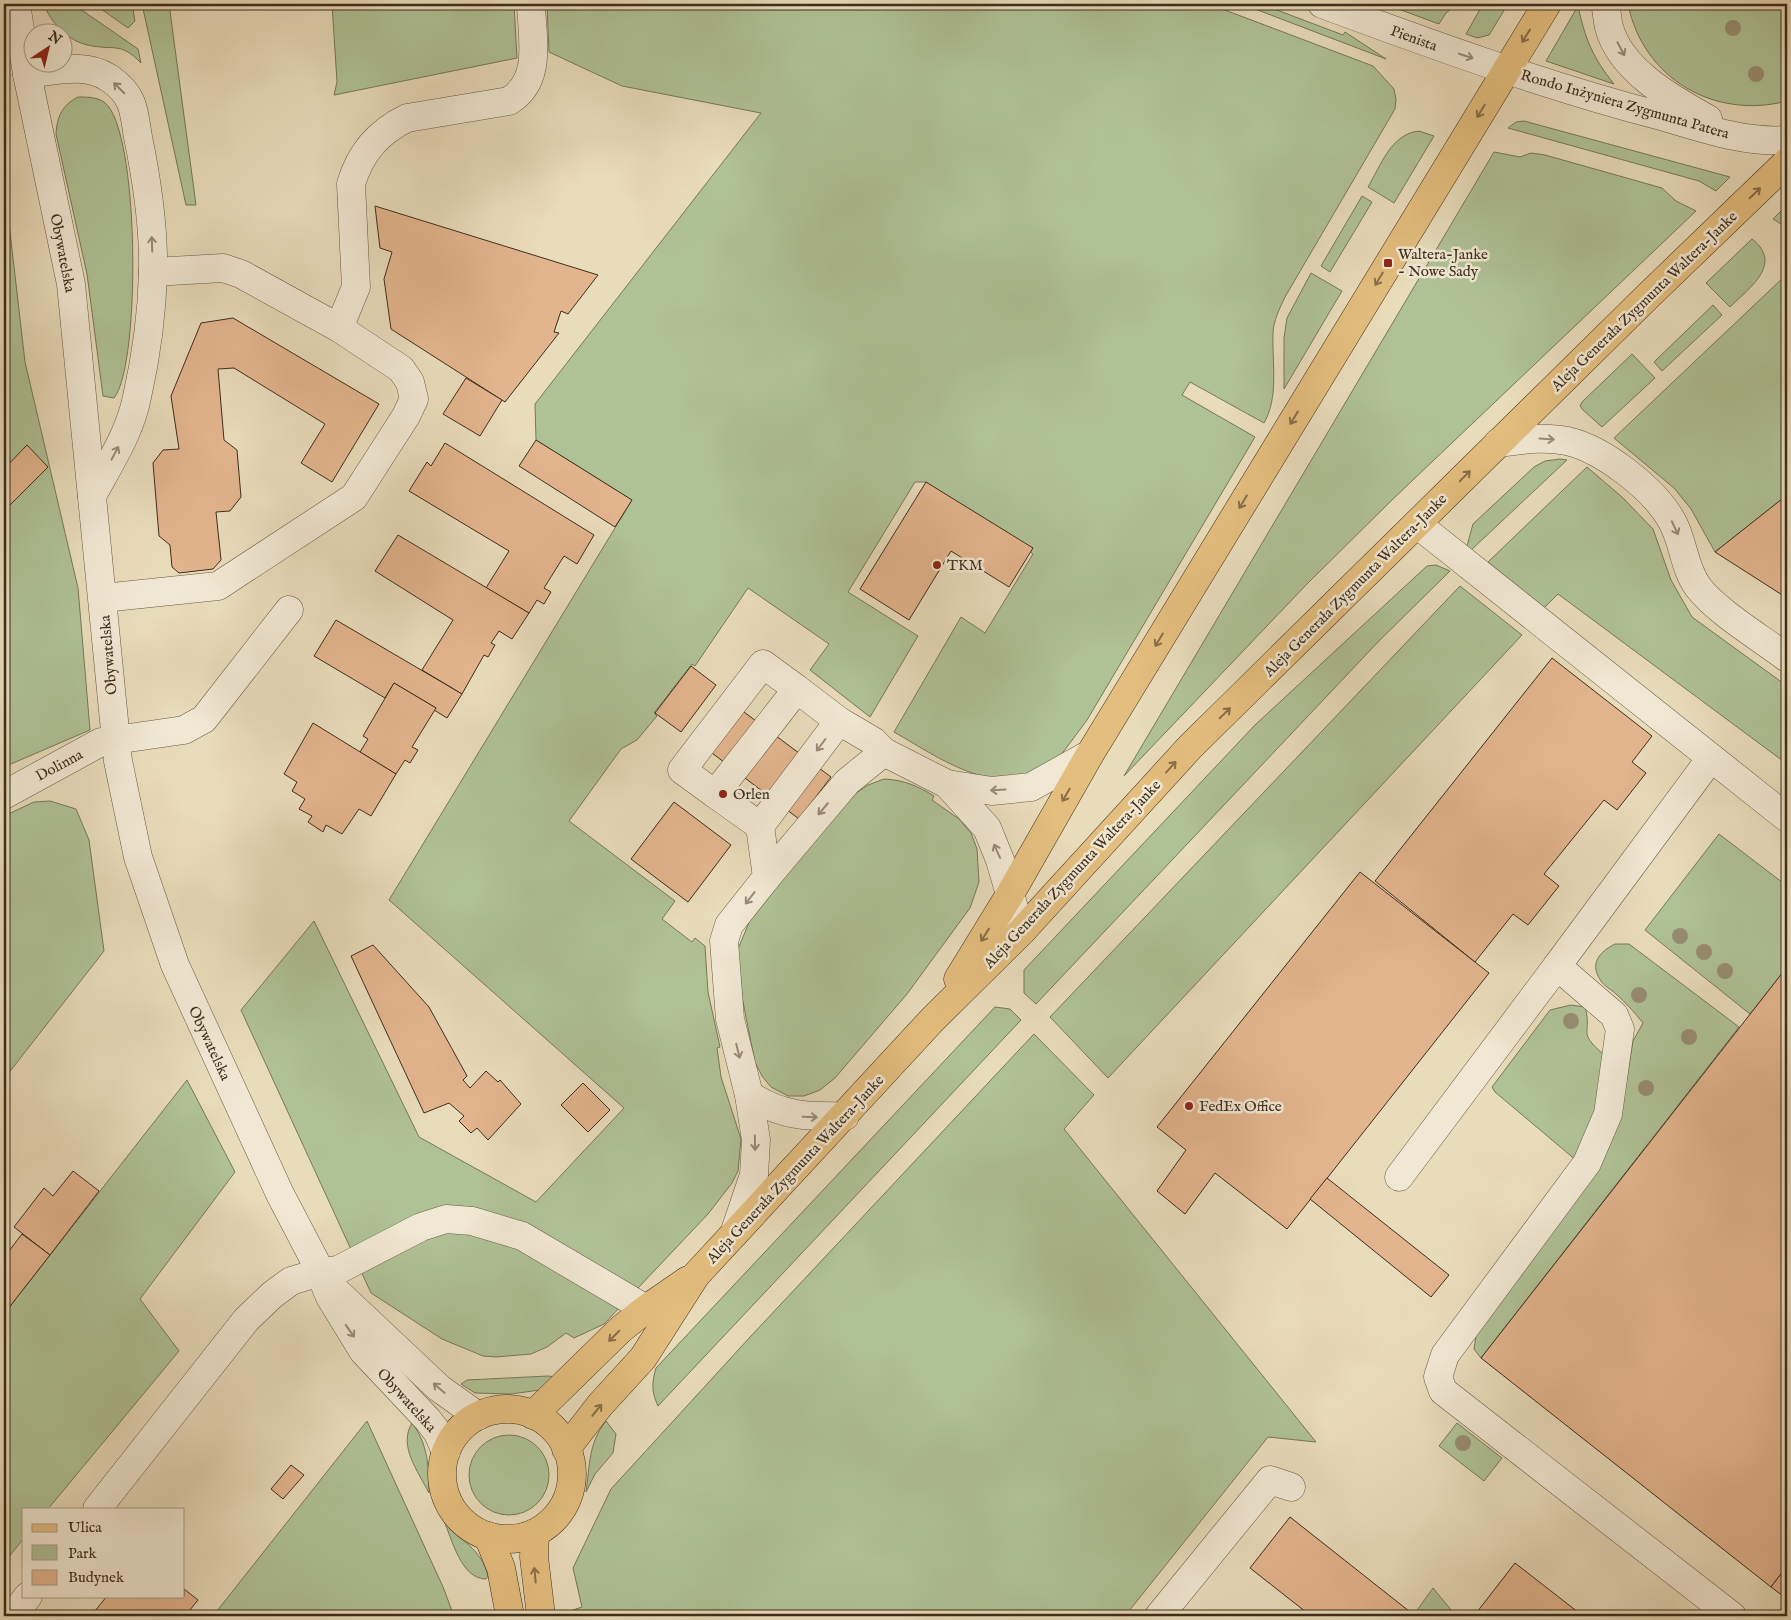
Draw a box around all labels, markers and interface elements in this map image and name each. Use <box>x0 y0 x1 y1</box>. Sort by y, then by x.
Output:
street label: Pienista <box>1388 21 1440 56</box>
north arrow <box>22 22 72 72</box>
text: N <box>44 27 65 49</box>
one-way arrow <box>1521 29 1531 43</box>
one-way arrow <box>1616 42 1626 56</box>
one-way arrow <box>1458 52 1474 61</box>
street label: Rondo Inżyniera Zygmunta Patera <box>1518 66 1732 144</box>
one-way arrow <box>113 82 125 94</box>
one-way arrow <box>1476 103 1486 117</box>
one-way arrow <box>1749 187 1762 199</box>
street label: Aleja Generała Zygmunta Waltera-Janke <box>1547 207 1741 396</box>
street label: Obywatelska <box>46 212 80 295</box>
one-way arrow <box>147 236 157 252</box>
place label: Waltera-Janke - Nowe Sady <box>1398 245 1488 281</box>
marker: Waltera-Janke - Nowe Sady <box>1382 257 1394 269</box>
one-way arrow <box>1373 272 1383 286</box>
one-way arrow <box>1289 411 1299 425</box>
one-way arrow <box>1539 435 1555 444</box>
one-way arrow <box>110 446 120 461</box>
one-way arrow <box>1459 470 1471 482</box>
street label: Aleja Generała Zygmunta Waltera-Janke <box>1259 490 1451 682</box>
one-way arrow <box>1238 494 1248 508</box>
one-way arrow <box>1670 521 1680 536</box>
place label: TKM <box>947 556 983 575</box>
marker: TKM <box>931 559 943 571</box>
street label: Obywatelska <box>96 614 121 696</box>
one-way arrow <box>1153 633 1163 647</box>
one-way arrow <box>1219 707 1231 719</box>
one-way arrow <box>816 738 827 751</box>
street label: Dolinna <box>32 745 87 786</box>
one-way arrow <box>1166 761 1177 774</box>
street label: Aleja Generała Zygmunta Waltera-Janke <box>979 776 1165 974</box>
place label: Orlen <box>733 785 770 804</box>
one-way arrow <box>990 785 1006 795</box>
one-way arrow <box>1061 787 1071 802</box>
marker: Orlen <box>717 788 729 800</box>
one-way arrow <box>818 802 829 815</box>
one-way arrow <box>991 844 1001 859</box>
one-way arrow <box>745 891 756 904</box>
one-way arrow <box>979 928 989 942</box>
street label: Obywatelska <box>184 1003 235 1084</box>
one-way arrow <box>734 1042 743 1058</box>
street label: Aleja Generała Zygmunta Waltera-Janke <box>702 1071 888 1269</box>
place label: FedEx Office <box>1199 1097 1282 1116</box>
marker: FedEx Office <box>1183 1100 1195 1112</box>
one-way arrow <box>802 1112 818 1121</box>
one-way arrow <box>750 1134 760 1151</box>
one-way arrow <box>345 1324 355 1338</box>
one-way arrow <box>609 1329 621 1341</box>
street label: Obywatelska <box>373 1364 441 1437</box>
one-way arrow <box>432 1382 445 1393</box>
one-way arrow <box>591 1404 602 1417</box>
legend <box>22 1508 185 1598</box>
text: Ulica <box>68 1518 102 1537</box>
text: Park <box>68 1544 98 1563</box>
one-way arrow <box>531 1567 540 1583</box>
text: Budynek <box>68 1568 125 1587</box>

